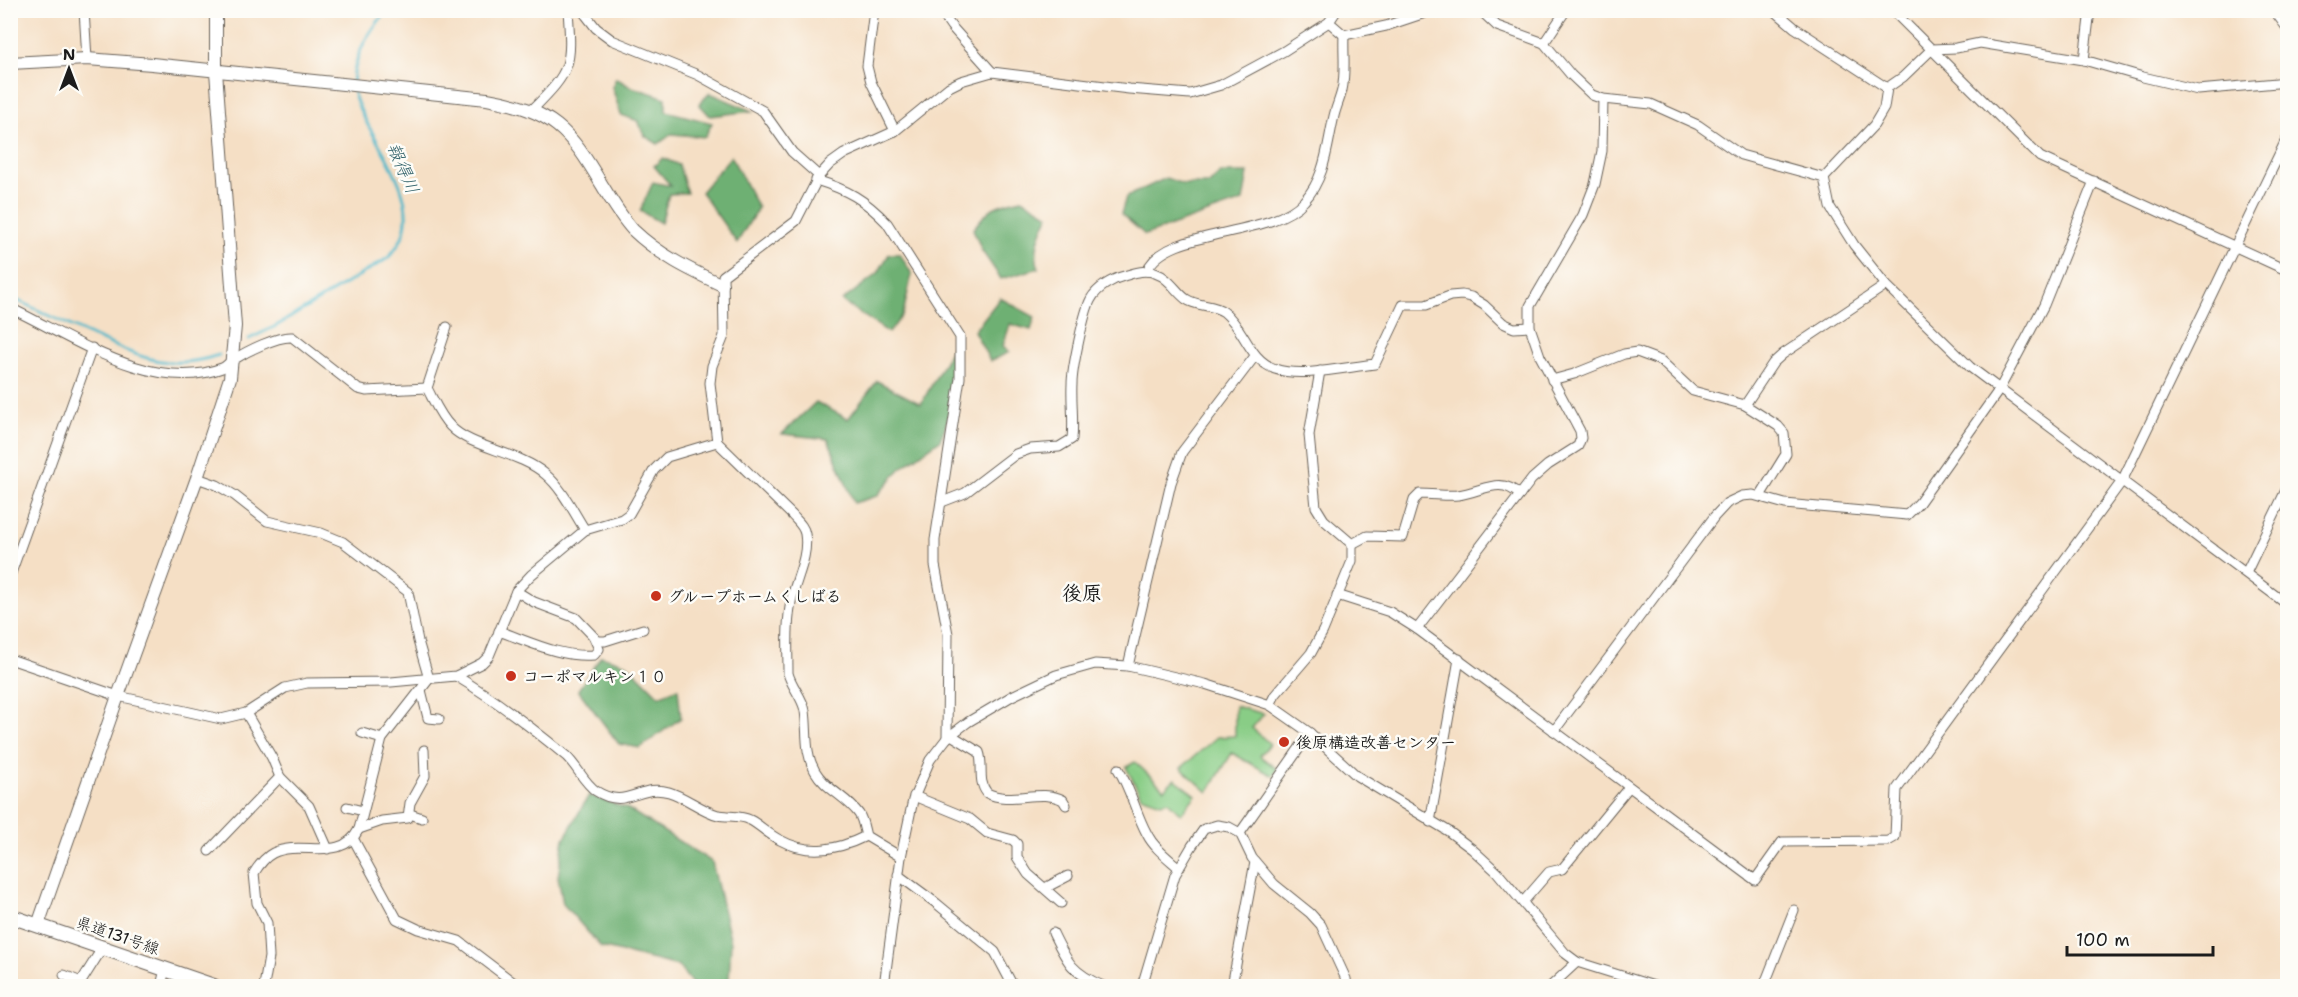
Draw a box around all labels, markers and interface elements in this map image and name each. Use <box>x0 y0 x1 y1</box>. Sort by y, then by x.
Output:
north arrow <box>39 39 99 99</box>
text: N <box>63 44 75 65</box>
water label: 報得川 <box>381 138 425 198</box>
district label: 後原 <box>1062 580 1102 606</box>
place label: グループホームくしばる <box>668 586 842 607</box>
marker: グループホームくしばる <box>649 589 663 603</box>
place label: コーポマルキン１０ <box>523 666 667 687</box>
marker: コーポマルキン１０ <box>504 669 518 683</box>
place label: 後原構造改善センター <box>1296 732 1456 753</box>
marker: 後原構造改善センター <box>1277 735 1291 749</box>
street label: 県道131号線 <box>73 911 162 960</box>
scale bar <box>2067 919 2212 957</box>
text: 100 m <box>2076 928 2130 952</box>

